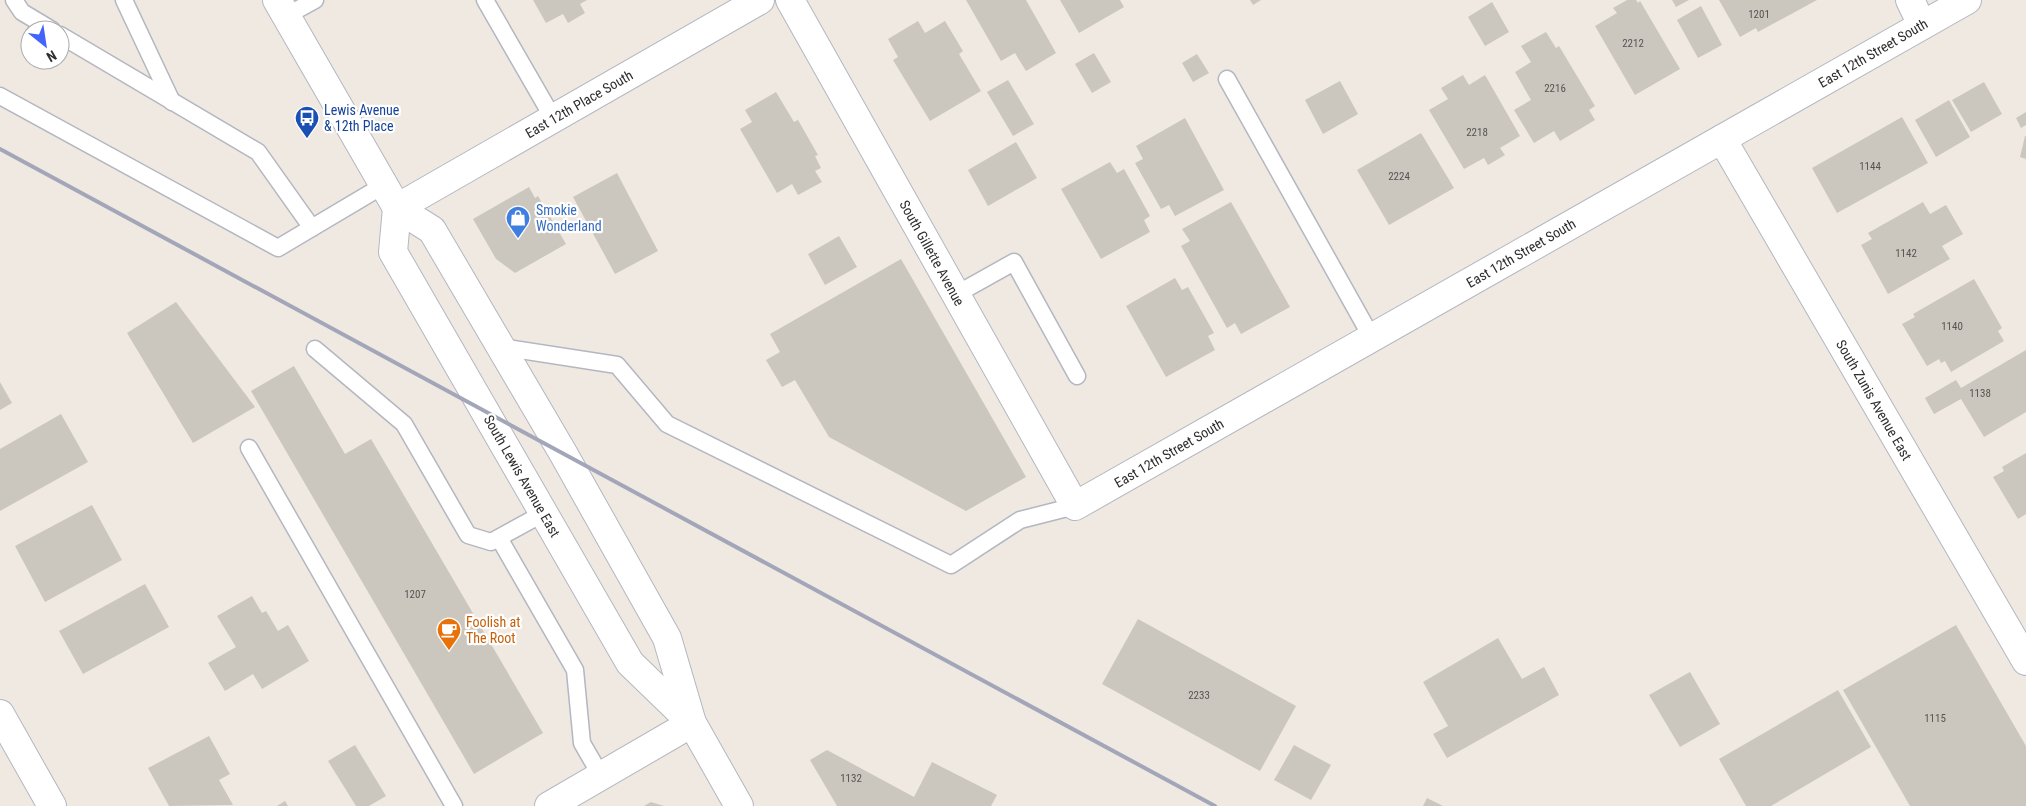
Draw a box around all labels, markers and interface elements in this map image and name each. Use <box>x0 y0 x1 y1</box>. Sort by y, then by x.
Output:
house number: 1201 <box>1748 8 1770 21</box>
street label: East 12th Street South <box>1816 15 1930 91</box>
north arrow <box>20 20 70 70</box>
house number: 2212 <box>1622 37 1644 50</box>
text: N <box>44 47 59 65</box>
street label: East 12th Place South <box>523 67 635 141</box>
house number: 2216 <box>1544 82 1566 95</box>
place label: Lewis Avenue & 12th Place <box>324 102 400 134</box>
bus stop icon: Lewis Avenue & 12th Place <box>294 105 320 139</box>
house number: 2218 <box>1466 126 1488 139</box>
house number: 1144 <box>1859 160 1881 173</box>
house number: 2224 <box>1388 170 1410 183</box>
street label: South Gillette Avenue <box>896 198 968 309</box>
place label: Smokie Wonderland <box>536 202 602 234</box>
shop icon: Smokie Wonderland <box>505 205 531 239</box>
street label: East 12th Street South <box>1464 215 1578 291</box>
house number: 1142 <box>1895 247 1917 260</box>
house number: 1140 <box>1941 320 1963 333</box>
street label: South Zunis Avenue East <box>1833 337 1915 463</box>
house number: 1138 <box>1969 387 1991 400</box>
street label: South Lewis Avenue East <box>481 412 563 540</box>
street label: East 12th Street South <box>1112 415 1226 491</box>
house number: 1207 <box>404 588 426 601</box>
place label: Foolish at The Root <box>466 614 520 646</box>
cafe icon: Foolish at The Root <box>436 617 462 651</box>
house number: 2233 <box>1188 689 1210 702</box>
house number: 1115 <box>1924 712 1946 725</box>
house number: 1132 <box>840 772 862 785</box>

